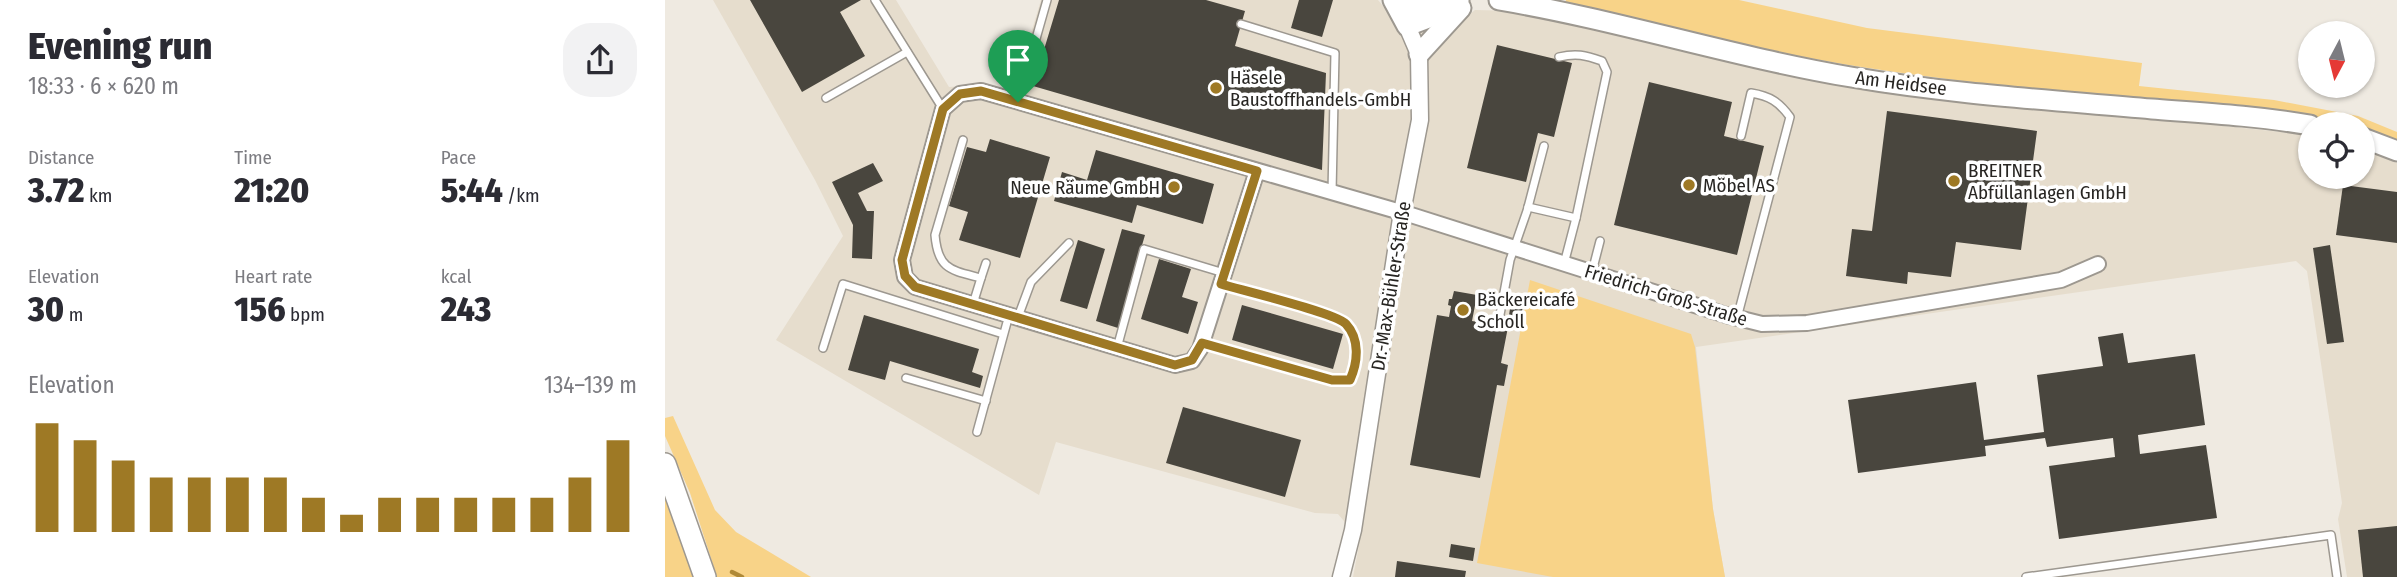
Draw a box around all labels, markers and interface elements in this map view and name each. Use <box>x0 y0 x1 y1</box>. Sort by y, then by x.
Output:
north arrow <box>2298 21 2375 98</box>
map controls <box>2298 21 2375 189</box>
text: Evening run <box>28 23 212 69</box>
button: share <box>563 23 637 97</box>
pin <box>988 30 1048 102</box>
icon: arrive <box>999 41 1037 79</box>
place label: Häsele Baustoffhandels-GmbH <box>1230 66 1411 111</box>
street label: Am Heidsee <box>1854 66 1948 100</box>
text: 18:33 · 6 × 620 m <box>28 72 179 100</box>
marker: Häsele Baustoffhandels-GmbH <box>1208 80 1224 96</box>
button: locate <box>2298 112 2375 189</box>
text: Distance <box>28 146 95 169</box>
text: Time <box>234 146 272 169</box>
text: Pace <box>441 146 476 169</box>
place label: BREITNER Abfüllanlagen GmbH <box>1968 159 2127 204</box>
text: 3.72 <box>28 169 85 211</box>
text: 21:20 <box>234 169 309 211</box>
text: 5:44 <box>441 169 503 211</box>
marker: BREITNER Abfüllanlagen GmbH <box>1946 173 1962 189</box>
place label: Möbel AS <box>1703 174 1775 197</box>
place label: Neue Räume GmbH <box>1010 176 1160 199</box>
marker: Möbel AS <box>1681 177 1697 193</box>
marker: Neue Räume GmbH <box>1166 179 1182 195</box>
text: km <box>85 184 112 207</box>
text: /km <box>503 184 540 207</box>
street label: Dr.-Max-Bühler-Straße <box>1366 200 1416 372</box>
street label: Friedrich-Groß-Straße <box>1582 259 1750 331</box>
text: Elevation <box>28 265 100 288</box>
text: Heart rate <box>234 265 312 288</box>
text: kcal <box>441 265 471 288</box>
text: 30 <box>28 288 64 330</box>
text: 156 <box>234 288 286 330</box>
text: 243 <box>441 288 491 330</box>
place label: Bäckereicafé Scholl <box>1477 288 1575 333</box>
marker: Bäckereicafé Scholl <box>1455 302 1471 318</box>
text: m <box>64 303 83 326</box>
text: bpm <box>286 303 325 326</box>
text: Elevation <box>28 371 115 399</box>
text: 134–139 m <box>544 371 637 399</box>

